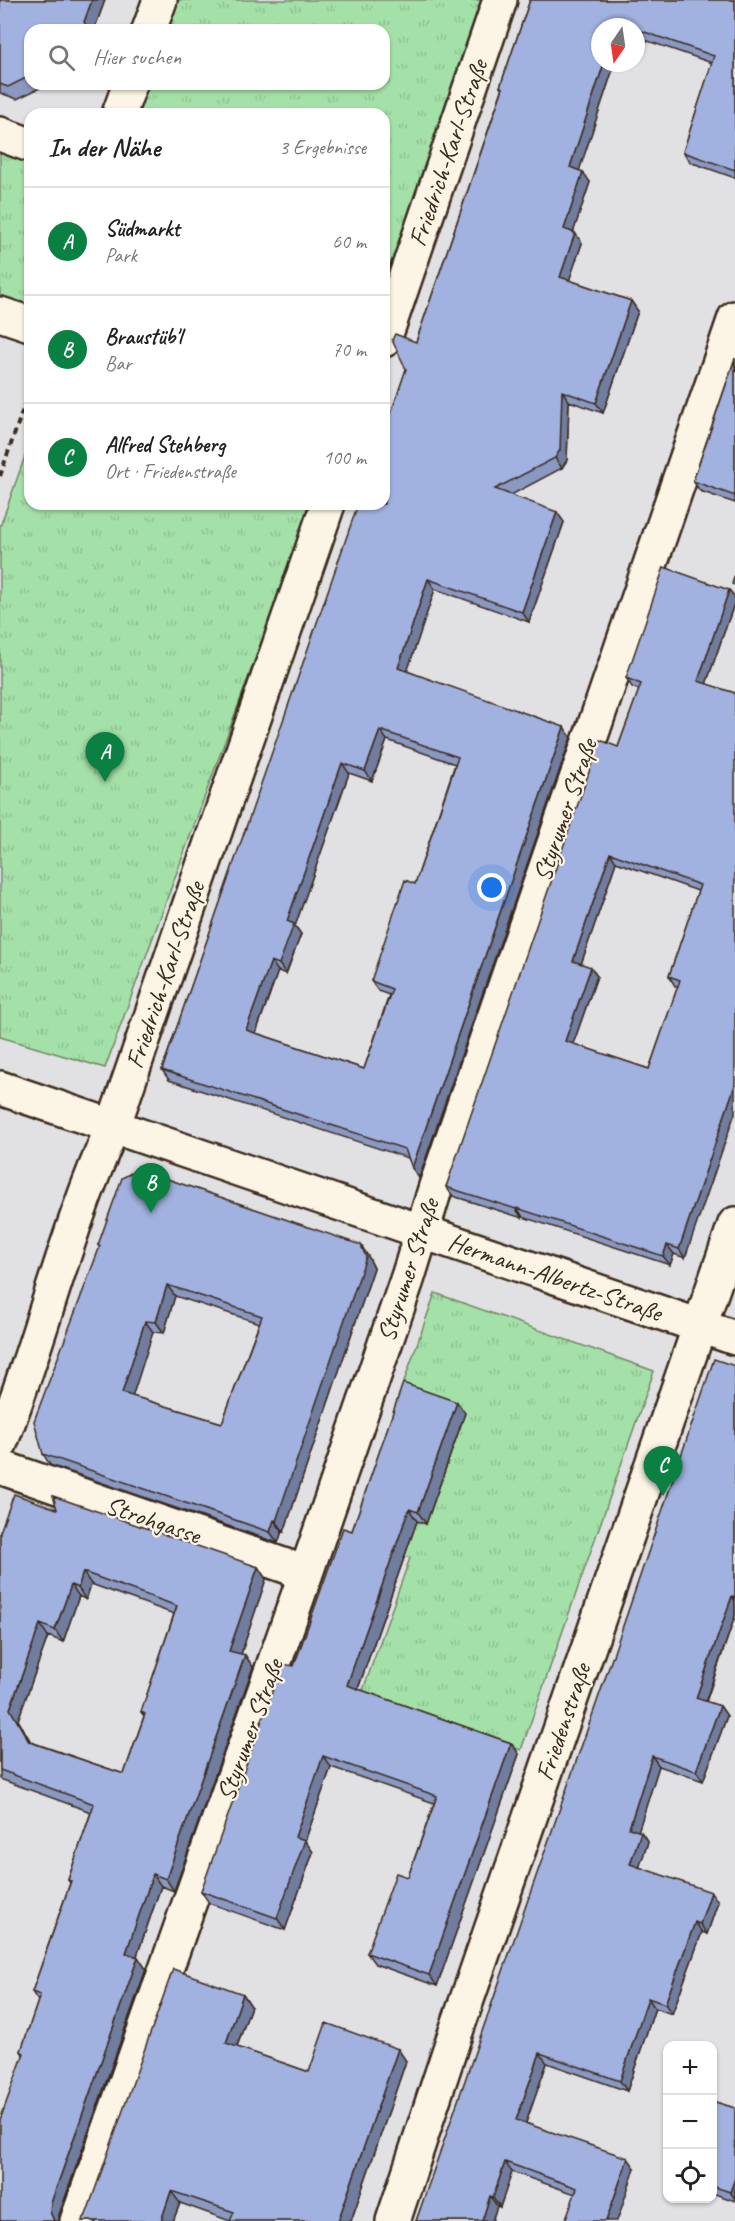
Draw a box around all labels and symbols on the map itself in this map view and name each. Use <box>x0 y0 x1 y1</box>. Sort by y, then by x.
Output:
north arrow <box>591 18 645 72</box>
street label: Friedrich-Karl-Straße <box>401 53 496 251</box>
pin: A <box>86 732 124 782</box>
street label: Styrumer Straße <box>525 732 606 886</box>
your location <box>477 873 506 902</box>
street label: Friedrich-Karl-Straße <box>118 875 213 1073</box>
pin: B <box>132 1164 170 1213</box>
street label: Styrumer Straße <box>369 1192 447 1346</box>
street label: Hermann-Albertz-Straße <box>444 1225 669 1330</box>
pin: C <box>644 1446 682 1496</box>
street label: Strohgasse <box>101 1488 206 1552</box>
street label: Styrumer Straße <box>209 1652 292 1805</box>
street label: Friedenstraße <box>528 1657 599 1785</box>

